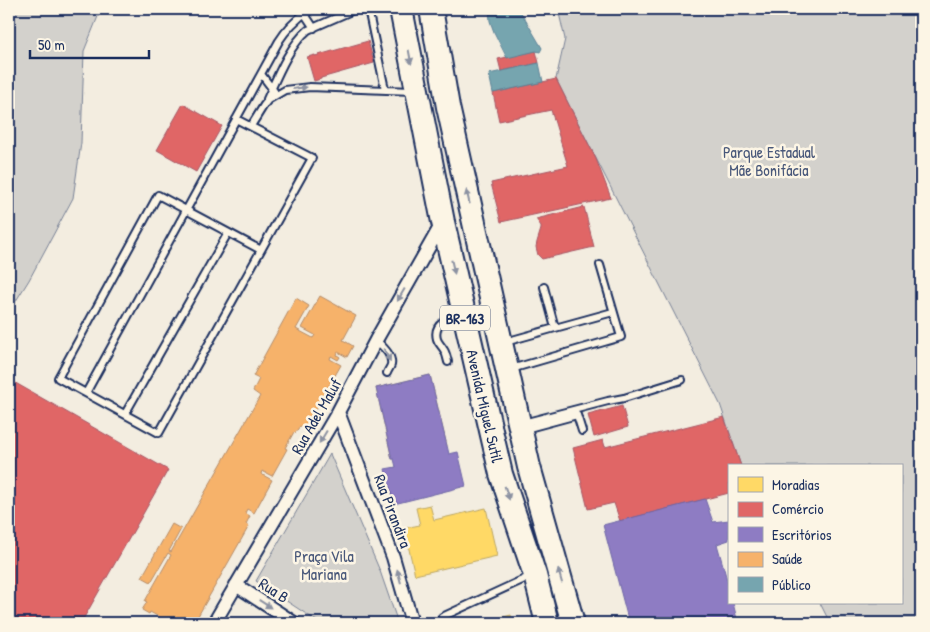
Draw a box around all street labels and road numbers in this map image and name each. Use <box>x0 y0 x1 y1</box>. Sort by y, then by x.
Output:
road number: BR-163 <box>440 306 490 330</box>
street label: Avenida Miguel Sutil <box>461 347 509 466</box>
street label: Rua Adel Maluf <box>285 374 347 458</box>
street label: Rua Pirandira <box>369 471 417 551</box>
street label: Rua B <box>255 572 293 608</box>

